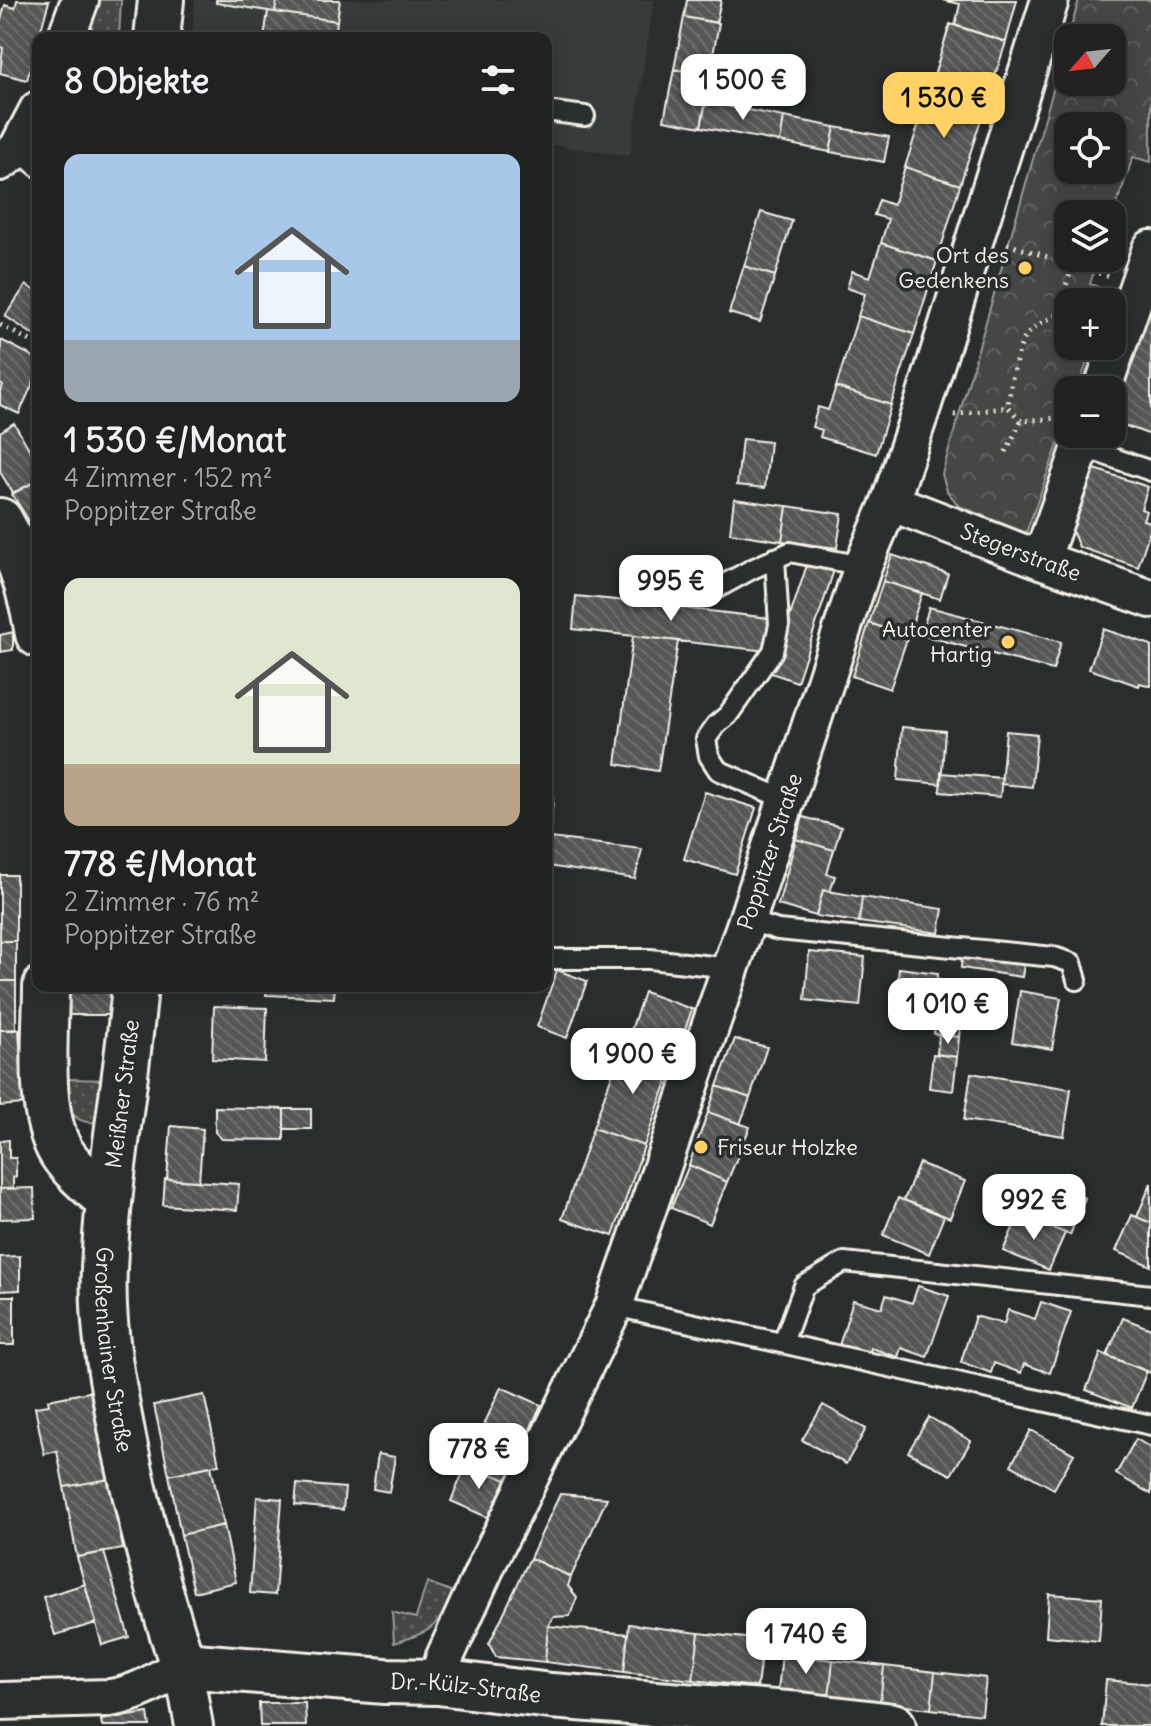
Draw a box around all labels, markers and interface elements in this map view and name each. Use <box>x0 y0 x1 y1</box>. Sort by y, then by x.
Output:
north arrow <box>1054 24 1126 96</box>
map controls <box>1054 24 1126 448</box>
pin: 1 500 € <box>669 54 817 122</box>
icon: filters <box>476 58 520 102</box>
text: 8 Objekte <box>64 59 209 102</box>
text: 1 500 € <box>699 63 787 96</box>
pin: 1 530 € <box>870 72 1018 140</box>
text: 1 530 € <box>901 81 987 114</box>
button: locate <box>1054 112 1126 184</box>
button: layers <box>1054 200 1126 272</box>
icon: home <box>220 206 364 350</box>
place label: Ort des Gedenkens <box>898 241 1009 294</box>
marker: Ort des Gedenkens <box>1016 259 1034 277</box>
button: + <box>1054 288 1126 360</box>
button: − <box>1054 376 1126 448</box>
text: 1 530 €/Monat <box>64 418 286 461</box>
text: 4 Zimmer · 152 m² <box>64 461 272 494</box>
text: Poppitzer Straße <box>64 494 257 527</box>
street label: Stegerstraße <box>957 516 1085 587</box>
pin: 995 € <box>615 555 727 623</box>
text: 995 € <box>637 564 705 597</box>
place label: Autocenter Hartig <box>882 615 992 668</box>
icon: home <box>220 630 364 774</box>
marker: Autocenter Hartig <box>999 633 1017 651</box>
street label: Poppitzer Straße <box>731 770 808 934</box>
text: 778 €/Monat <box>64 842 256 885</box>
text: 2 Zimmer · 76 m² <box>64 885 260 918</box>
text: Poppitzer Straße <box>64 918 257 951</box>
pin: 1 010 € <box>874 978 1022 1046</box>
text: 1 010 € <box>906 987 990 1020</box>
street label: Meißner Straße <box>99 1018 145 1170</box>
pin: 1 900 € <box>559 1028 707 1096</box>
text: 1 900 € <box>589 1037 677 1070</box>
place label: Friseur Holzke <box>717 1133 858 1161</box>
marker: Friseur Holzke <box>692 1138 710 1156</box>
pin: 992 € <box>978 1174 1090 1242</box>
text: 992 € <box>1000 1183 1068 1216</box>
street label: Großenhainer Straße <box>90 1246 140 1455</box>
pin: 778 € <box>423 1423 535 1491</box>
text: 778 € <box>447 1432 511 1465</box>
pin: 1 740 € <box>732 1608 880 1676</box>
text: 1 740 € <box>764 1617 848 1650</box>
street label: Dr.-Külz-Straße <box>390 1667 543 1709</box>

